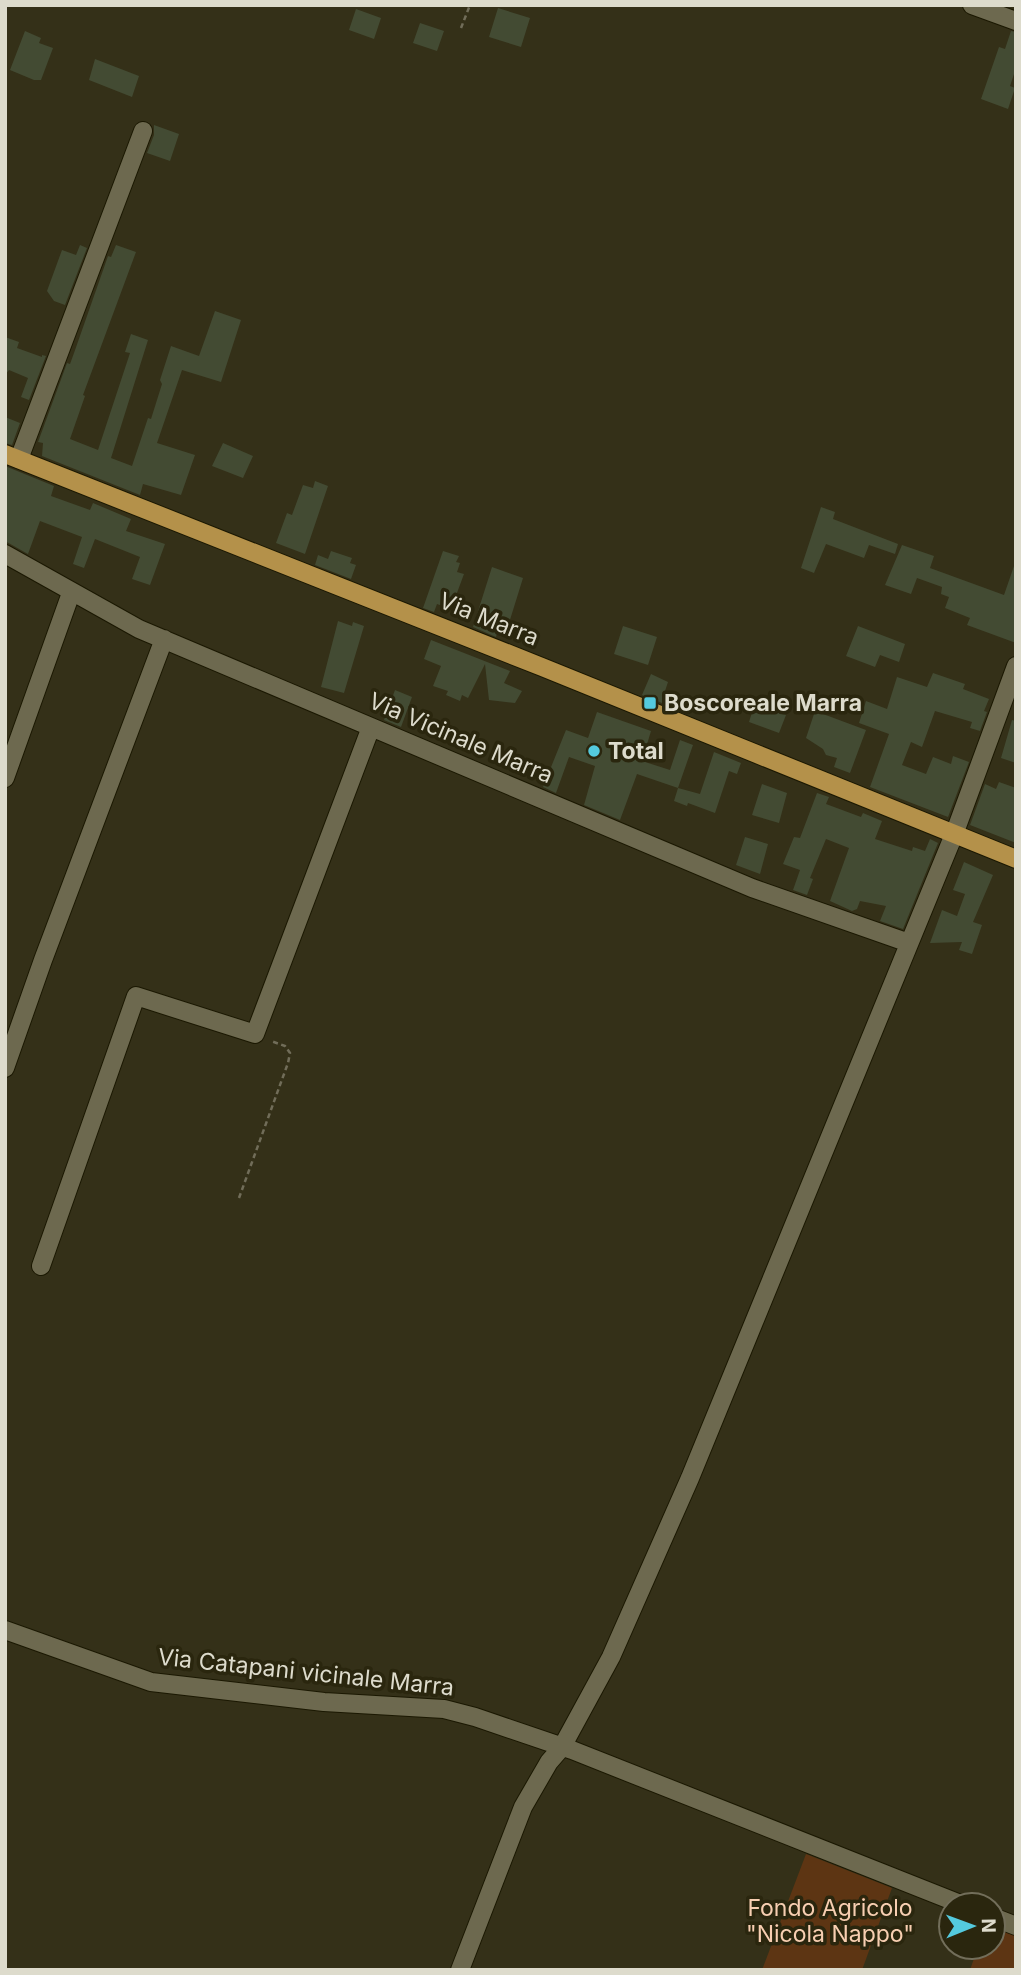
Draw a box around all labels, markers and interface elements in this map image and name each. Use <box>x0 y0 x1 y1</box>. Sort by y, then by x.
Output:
street label: Via Marra <box>435 586 543 652</box>
street label: Via Vicinale Marra <box>365 687 557 789</box>
place label: Boscoreale Marra <box>664 689 862 717</box>
marker: Boscoreale Marra <box>642 695 658 711</box>
place label: Total <box>608 737 664 765</box>
marker: Total <box>586 743 602 759</box>
street label: Via Catapani vicinale Marra <box>157 1643 455 1701</box>
north arrow <box>937 1891 1007 1961</box>
park label: Fondo Agricolo "Nicola Nappo" <box>746 1894 914 1948</box>
text: N <box>977 1918 1000 1933</box>

